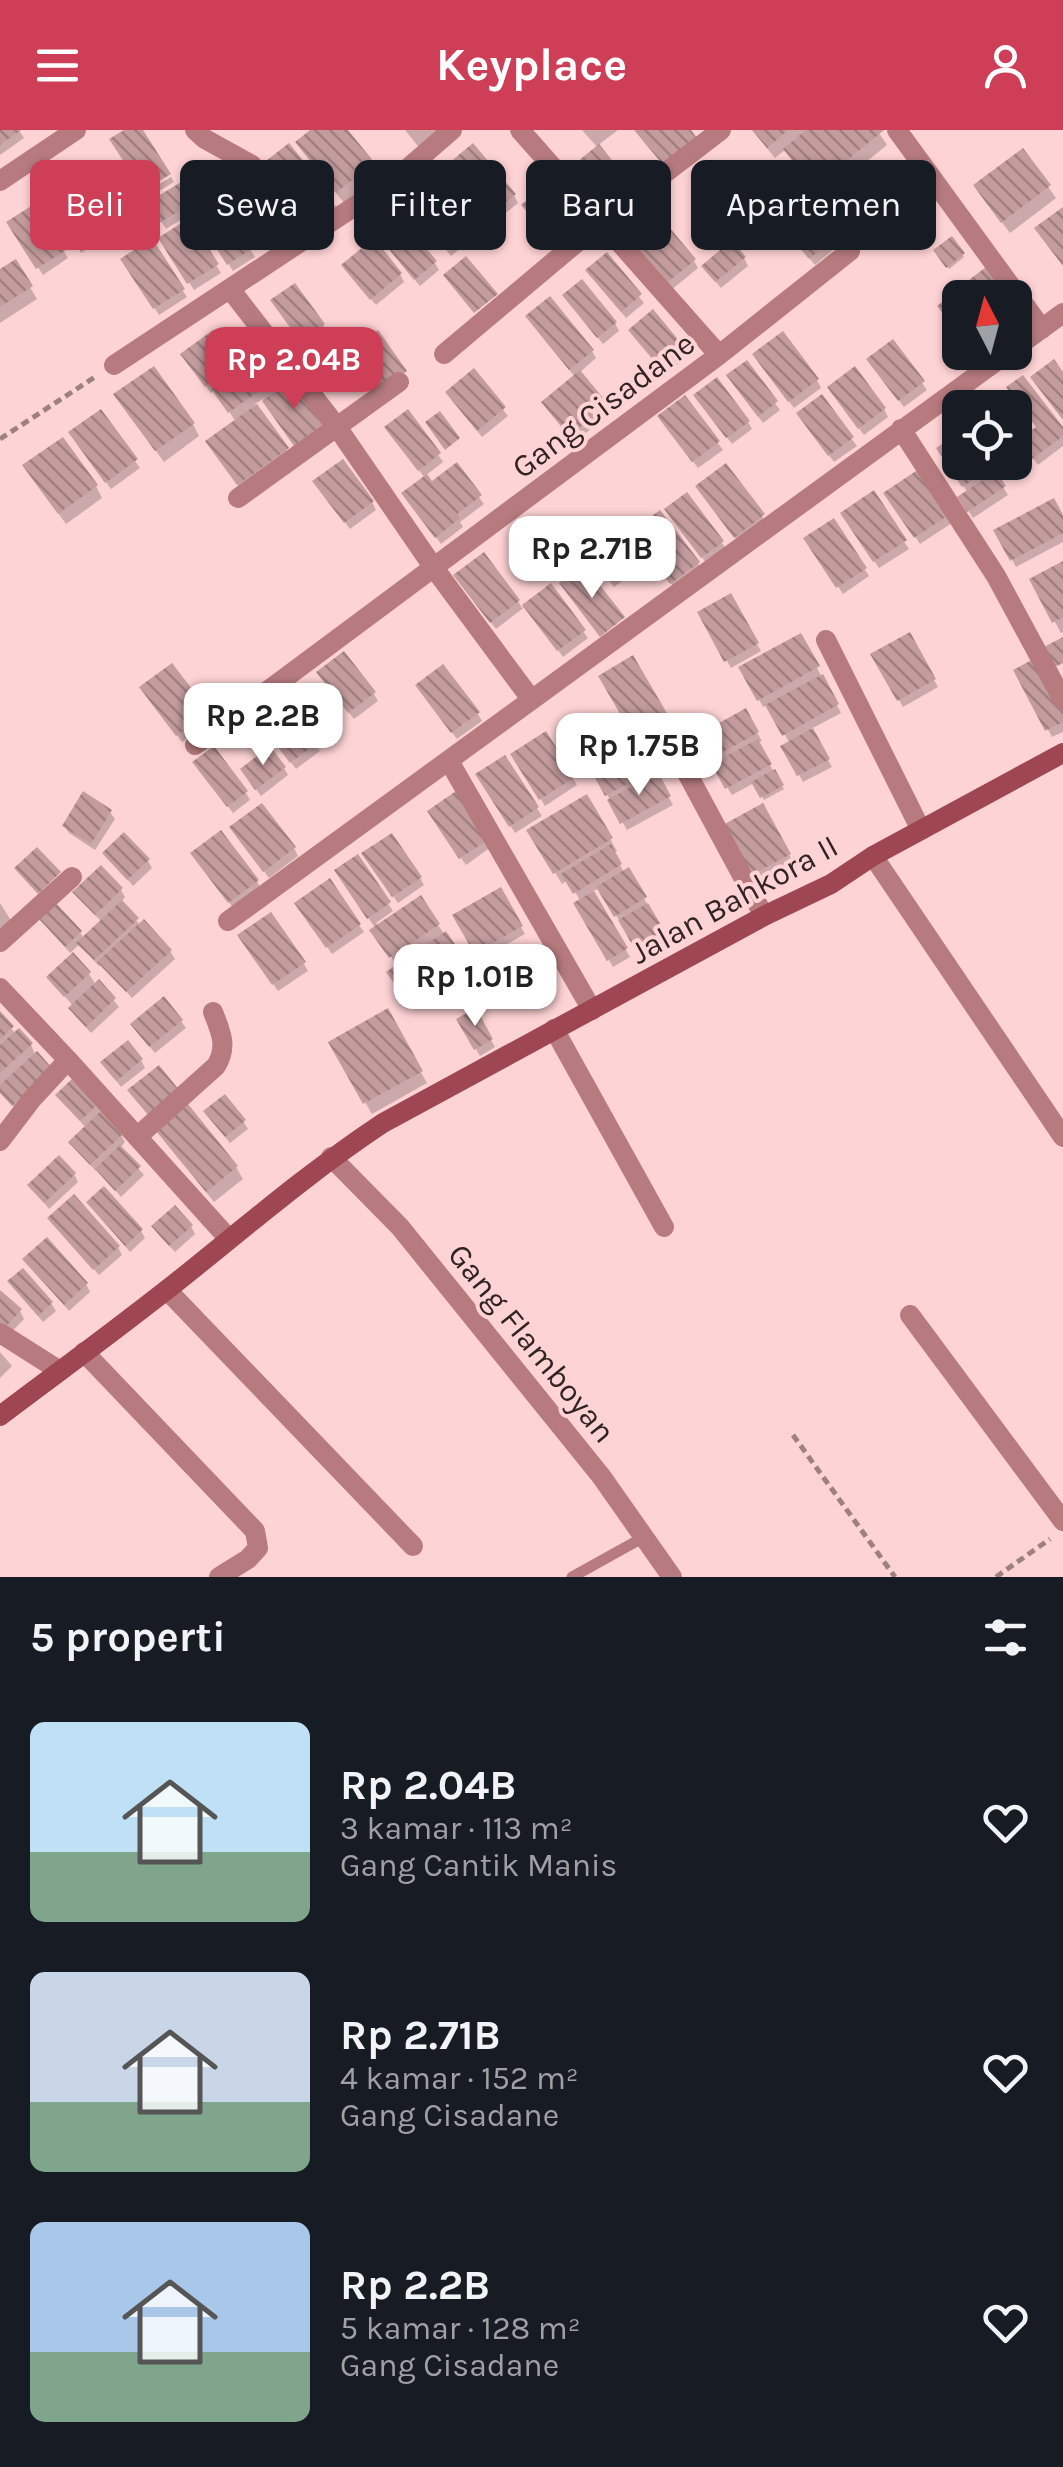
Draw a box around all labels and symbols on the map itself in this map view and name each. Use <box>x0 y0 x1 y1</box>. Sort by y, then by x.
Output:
north arrow <box>942 280 1032 370</box>
street label: Gang Cisadane <box>505 325 702 486</box>
pin: Rp 2.04B <box>191 327 397 412</box>
pin: Rp 2.71B <box>489 516 695 601</box>
pin: Rp 2.2B <box>171 683 355 768</box>
pin: Rp 1.75B <box>536 713 742 798</box>
street label: Jalan Bahkora II <box>624 827 844 972</box>
pin: Rp 1.01B <box>372 944 578 1029</box>
street label: Gang Flamboyan <box>440 1237 623 1450</box>

